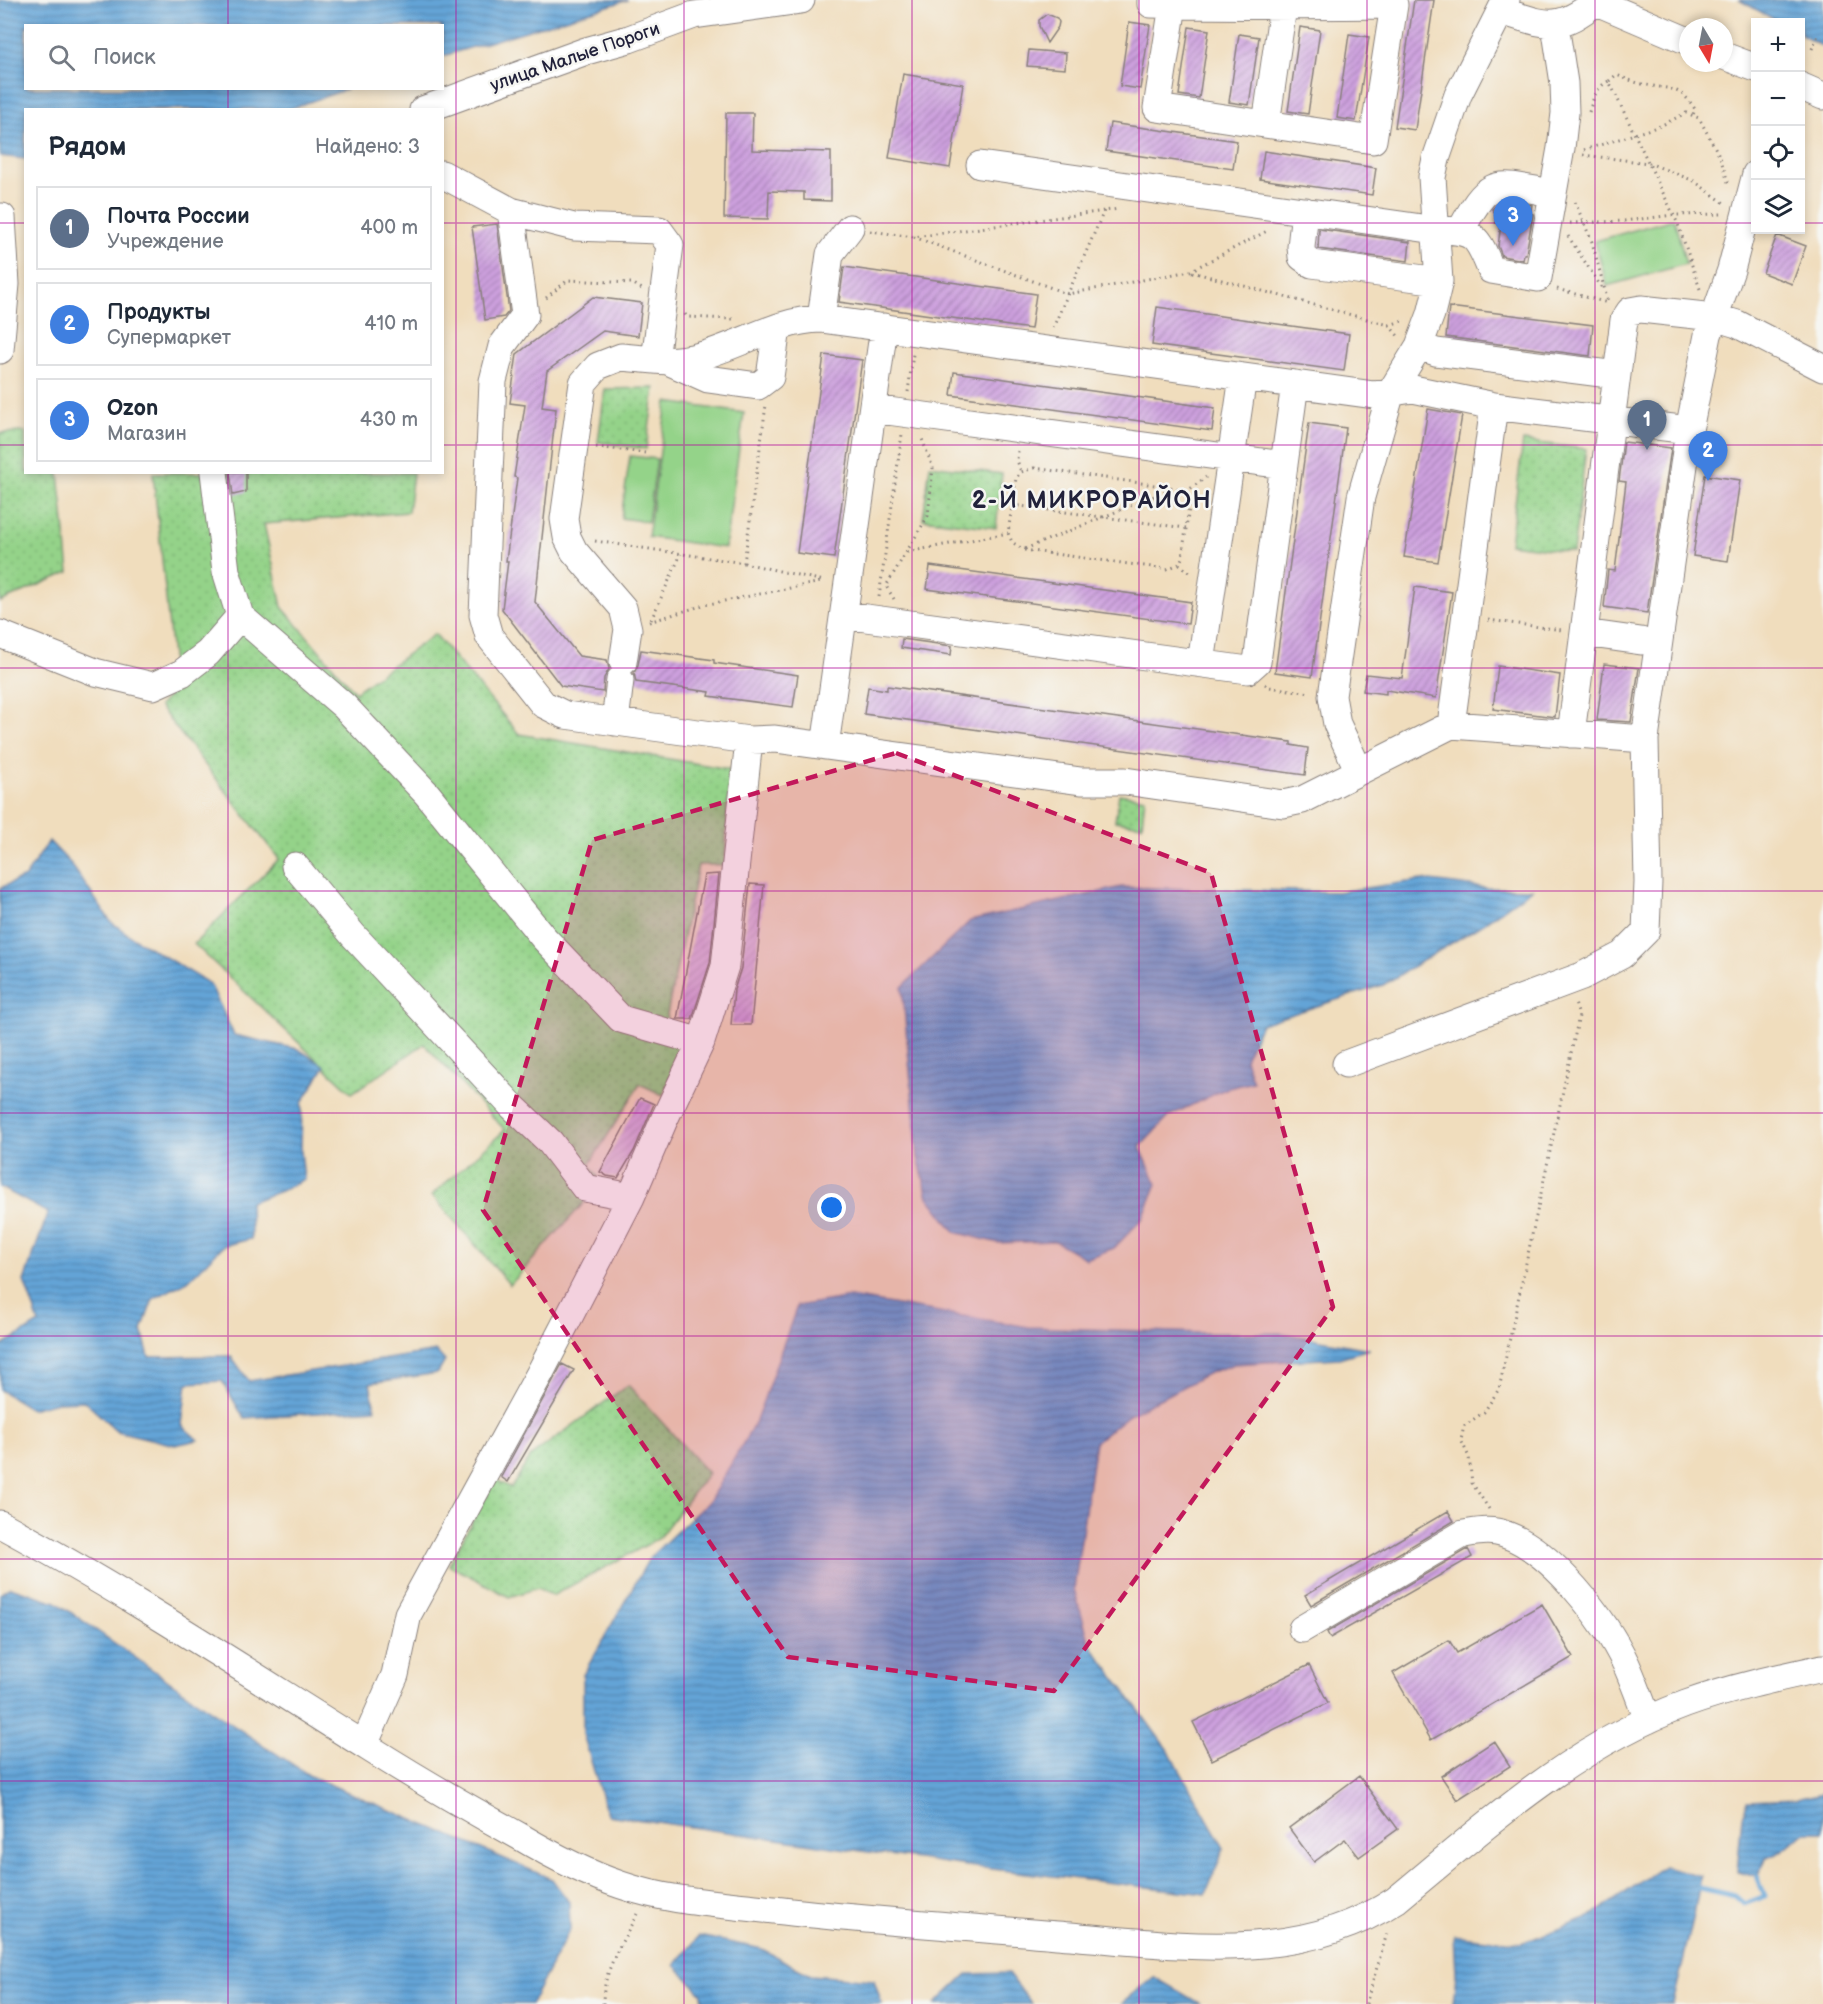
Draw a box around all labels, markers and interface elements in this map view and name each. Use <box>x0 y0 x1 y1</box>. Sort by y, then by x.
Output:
street label: улица Малые Пороги <box>487 18 663 96</box>
north arrow <box>1679 18 1733 72</box>
map controls <box>1751 18 1805 234</box>
button: + <box>1751 18 1805 72</box>
search box <box>24 24 444 90</box>
icon: search <box>45 41 78 74</box>
text: Поиск <box>93 44 156 71</box>
button: − <box>1751 72 1805 126</box>
button: locate <box>1751 126 1805 180</box>
text: Рядом <box>48 132 126 163</box>
text: Найдено: 3 <box>315 135 420 159</box>
button: layers <box>1751 180 1805 234</box>
pin: 3 <box>1494 196 1532 246</box>
text: Почта России <box>107 203 250 230</box>
text: 1 <box>65 216 74 240</box>
text: 400 m <box>360 216 418 240</box>
text: Учреждение <box>107 230 224 254</box>
text: Продукты <box>107 299 211 326</box>
text: 2 <box>64 312 75 336</box>
text: 410 m <box>364 312 418 336</box>
text: Супермаркет <box>107 326 231 350</box>
text: Ozon <box>107 395 158 422</box>
pin: 1 <box>1628 400 1666 450</box>
text: 3 <box>64 408 75 432</box>
text: 430 m <box>360 408 418 432</box>
text: Магазин <box>107 422 187 446</box>
pin: 2 <box>1688 432 1728 481</box>
district label: 2-Й МИКРОРАЙОН <box>972 484 1212 515</box>
your location <box>817 1193 846 1222</box>

